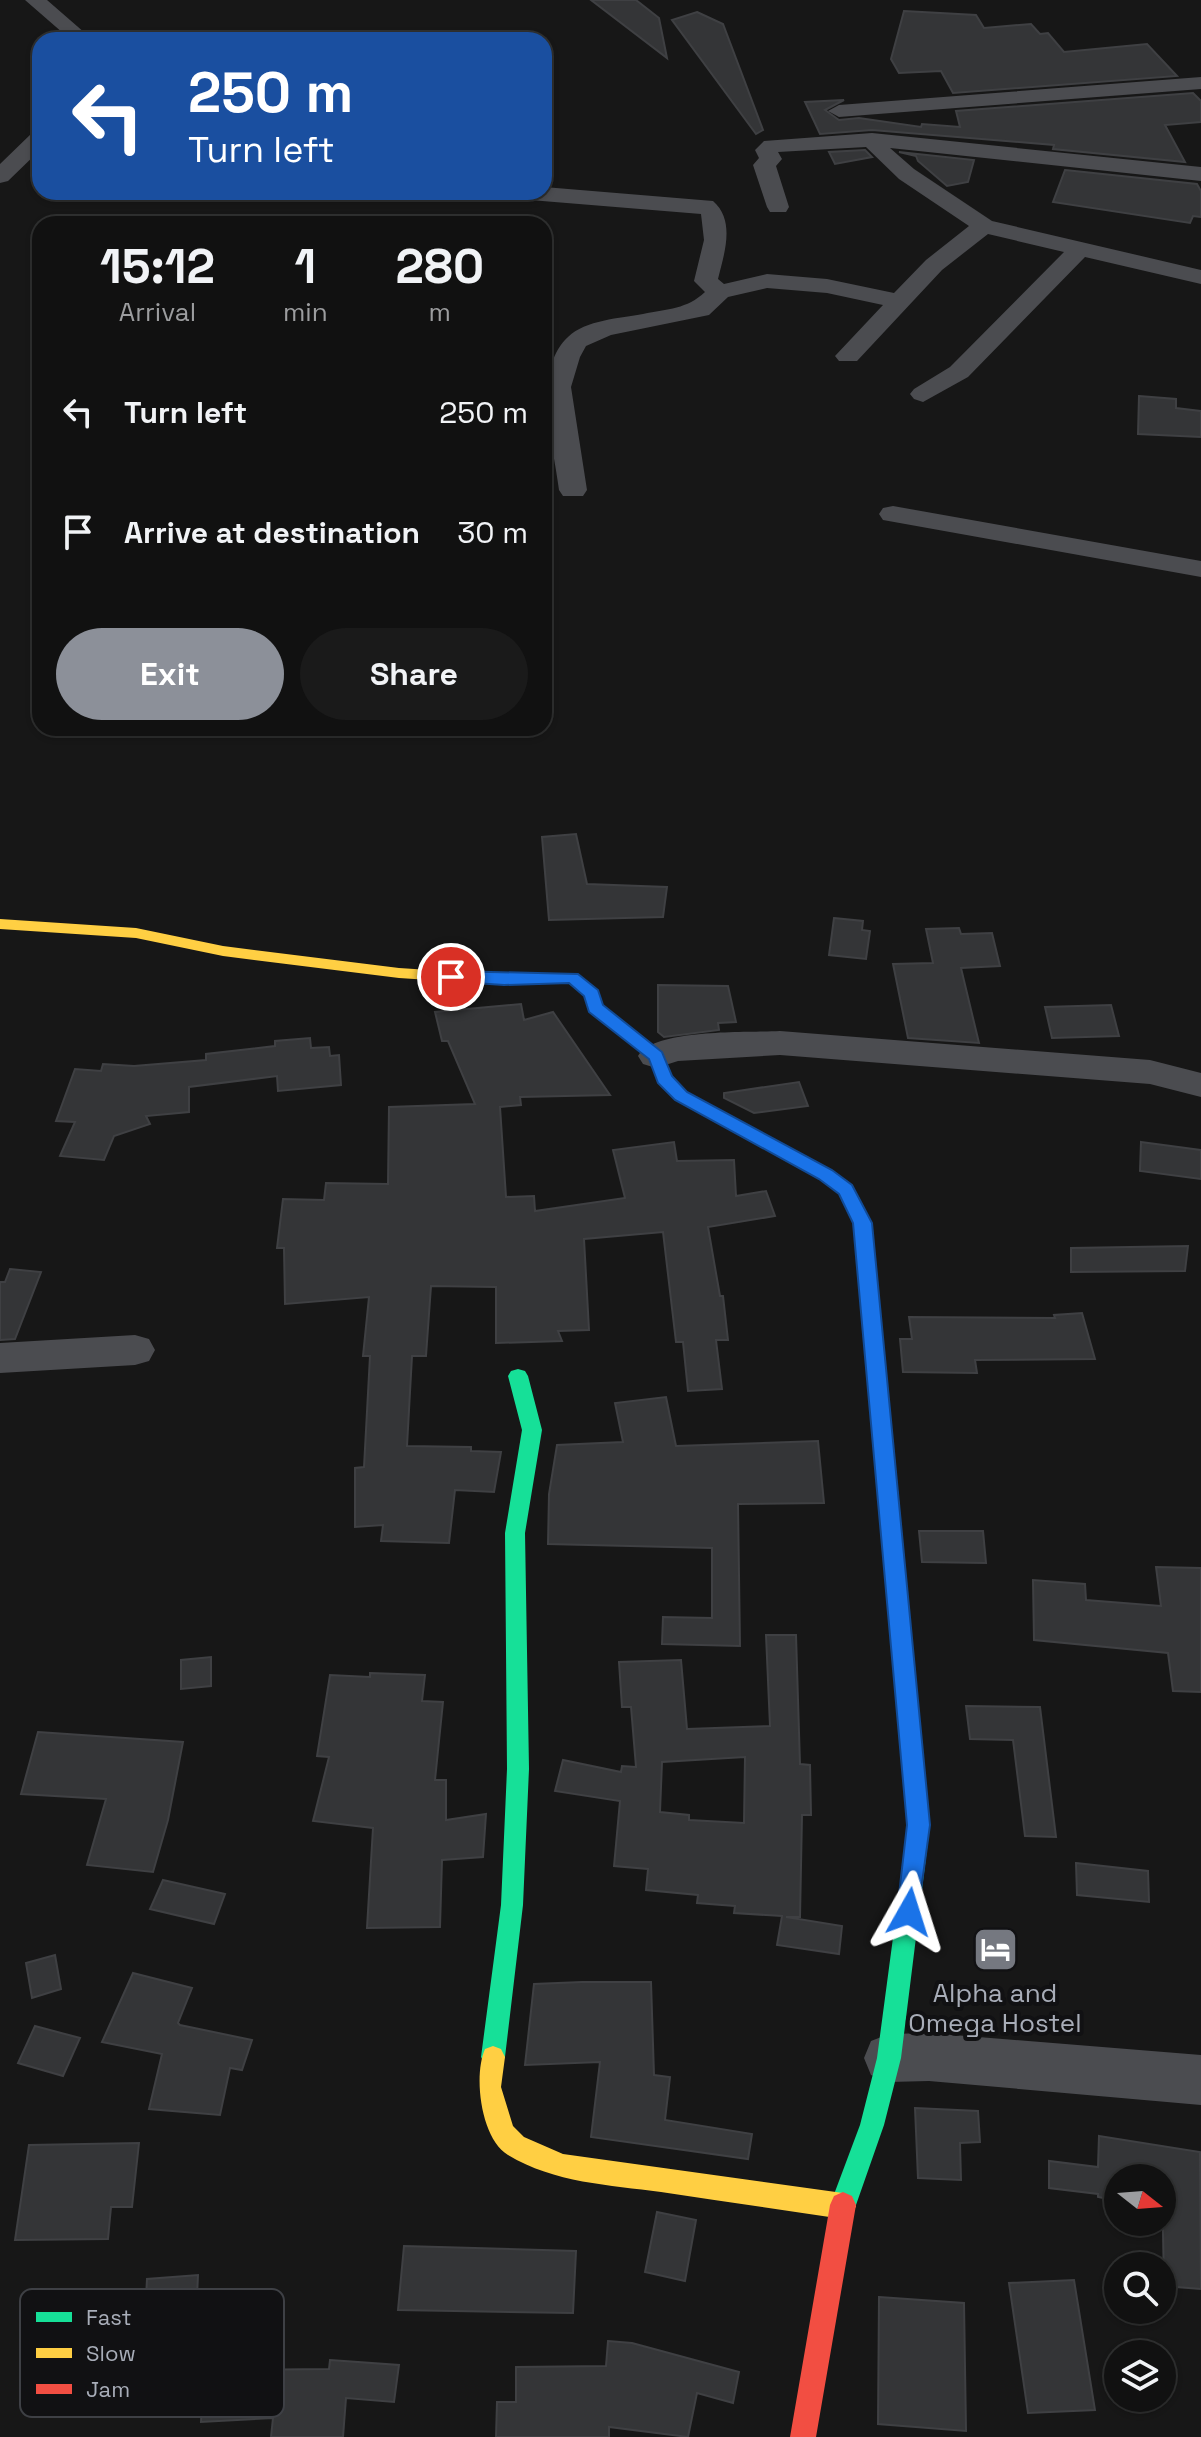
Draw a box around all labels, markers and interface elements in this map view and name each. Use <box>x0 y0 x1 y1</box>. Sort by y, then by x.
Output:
text: 250 m <box>188 57 353 128</box>
icon: left <box>56 64 160 168</box>
text: Turn left <box>188 127 335 173</box>
text: 15:12 <box>100 236 215 297</box>
text: 1 <box>294 236 316 297</box>
text: 280 <box>396 236 484 297</box>
text: Arrival <box>119 295 196 329</box>
text: min <box>283 295 328 329</box>
text: m <box>429 295 451 329</box>
icon: left <box>56 390 100 434</box>
text: Turn left <box>124 393 247 432</box>
text: 250 m <box>439 393 528 432</box>
icon: arrive <box>56 510 100 554</box>
text: Arrive at destination <box>124 513 420 552</box>
text: 30 m <box>457 513 528 552</box>
button: Exit <box>56 628 284 720</box>
button: Share <box>300 628 528 720</box>
pin <box>417 943 485 1011</box>
icon: arrive <box>429 955 473 999</box>
position arrow <box>867 1870 951 1954</box>
hotel icon: Alpha and Omega Hostel <box>971 1926 1019 1974</box>
place label: Alpha and Omega Hostel <box>908 1976 1082 2040</box>
north arrow <box>1104 2164 1176 2236</box>
map controls <box>1104 2164 1176 2412</box>
button: search <box>1104 2252 1176 2324</box>
legend <box>20 2289 284 2417</box>
text: Fast <box>86 2303 132 2331</box>
text: Slow <box>86 2339 136 2367</box>
button: layers <box>1104 2340 1176 2412</box>
text: Jam <box>86 2375 130 2403</box>

